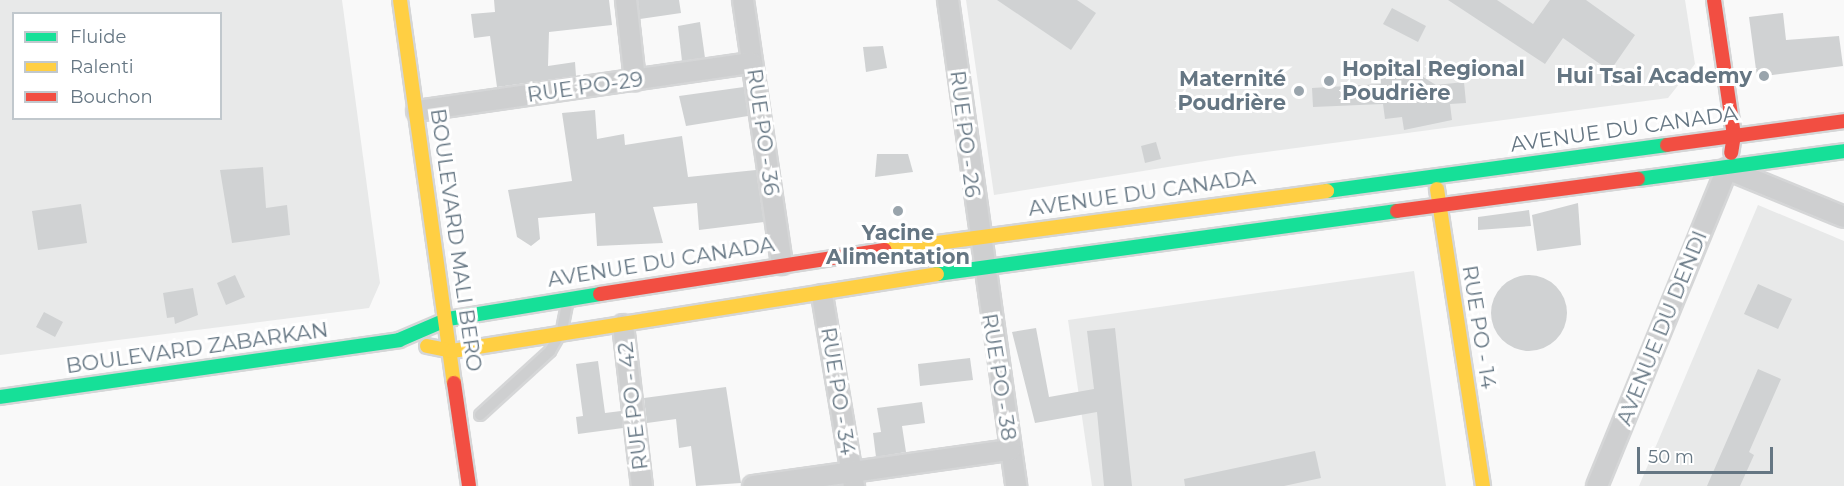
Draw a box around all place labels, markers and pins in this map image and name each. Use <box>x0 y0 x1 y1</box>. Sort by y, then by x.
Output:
place label: Hopital Regional Poudrière <box>1342 56 1525 106</box>
place label: Hui Tsai Academy <box>1556 63 1752 89</box>
place label: Maternité Poudrière <box>1177 66 1286 116</box>
marker: Hui Tsai Academy <box>1757 69 1771 83</box>
marker: Hopital Regional Poudrière <box>1320 72 1338 90</box>
marker: Maternité Poudrière <box>1290 82 1308 100</box>
marker: Yacine Alimentation <box>891 204 905 218</box>
place label: Yacine Alimentation <box>826 220 970 270</box>

